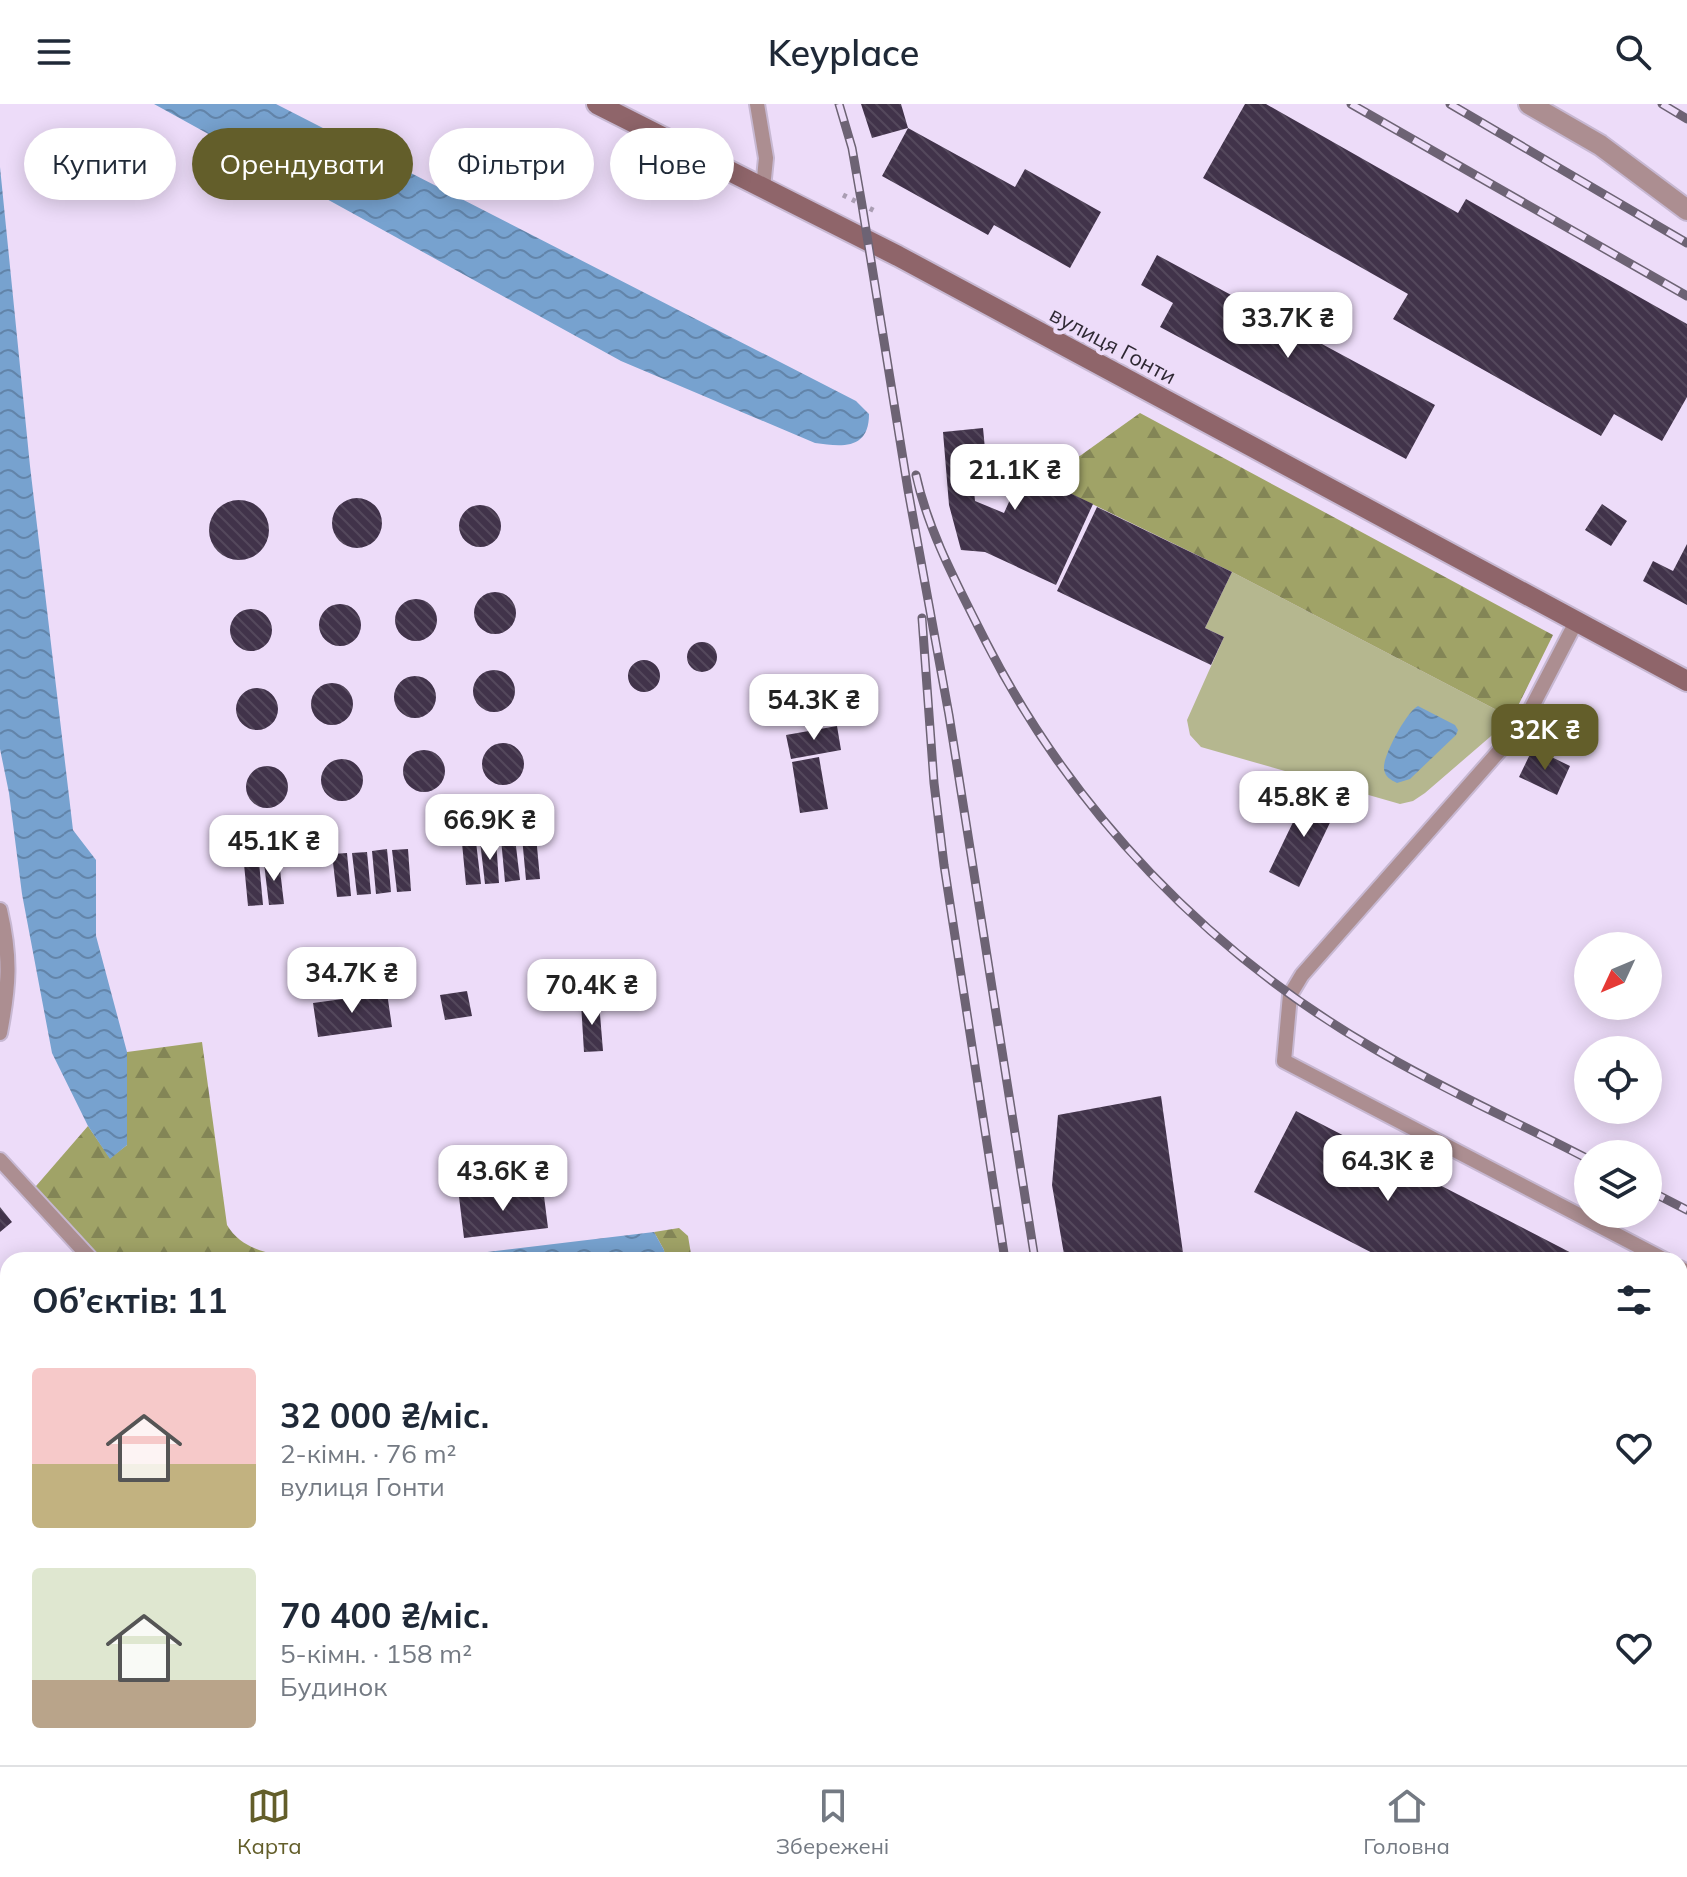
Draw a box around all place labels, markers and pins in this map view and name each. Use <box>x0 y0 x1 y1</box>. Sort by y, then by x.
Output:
pin: 33.7K ₴ <box>1214 292 1362 360</box>
pin: 21.1K ₴ <box>941 444 1089 512</box>
pin: 54.3K ₴ <box>740 674 888 742</box>
pin: 32K ₴ <box>1489 704 1601 772</box>
pin: 45.8K ₴ <box>1230 771 1378 839</box>
pin: 66.9K ₴ <box>416 794 564 862</box>
pin: 45.1K ₴ <box>200 815 348 883</box>
pin: 34.7K ₴ <box>278 947 426 1015</box>
pin: 70.4K ₴ <box>518 959 666 1027</box>
pin: 64.3K ₴ <box>1314 1135 1462 1203</box>
pin: 43.6K ₴ <box>429 1145 577 1213</box>

